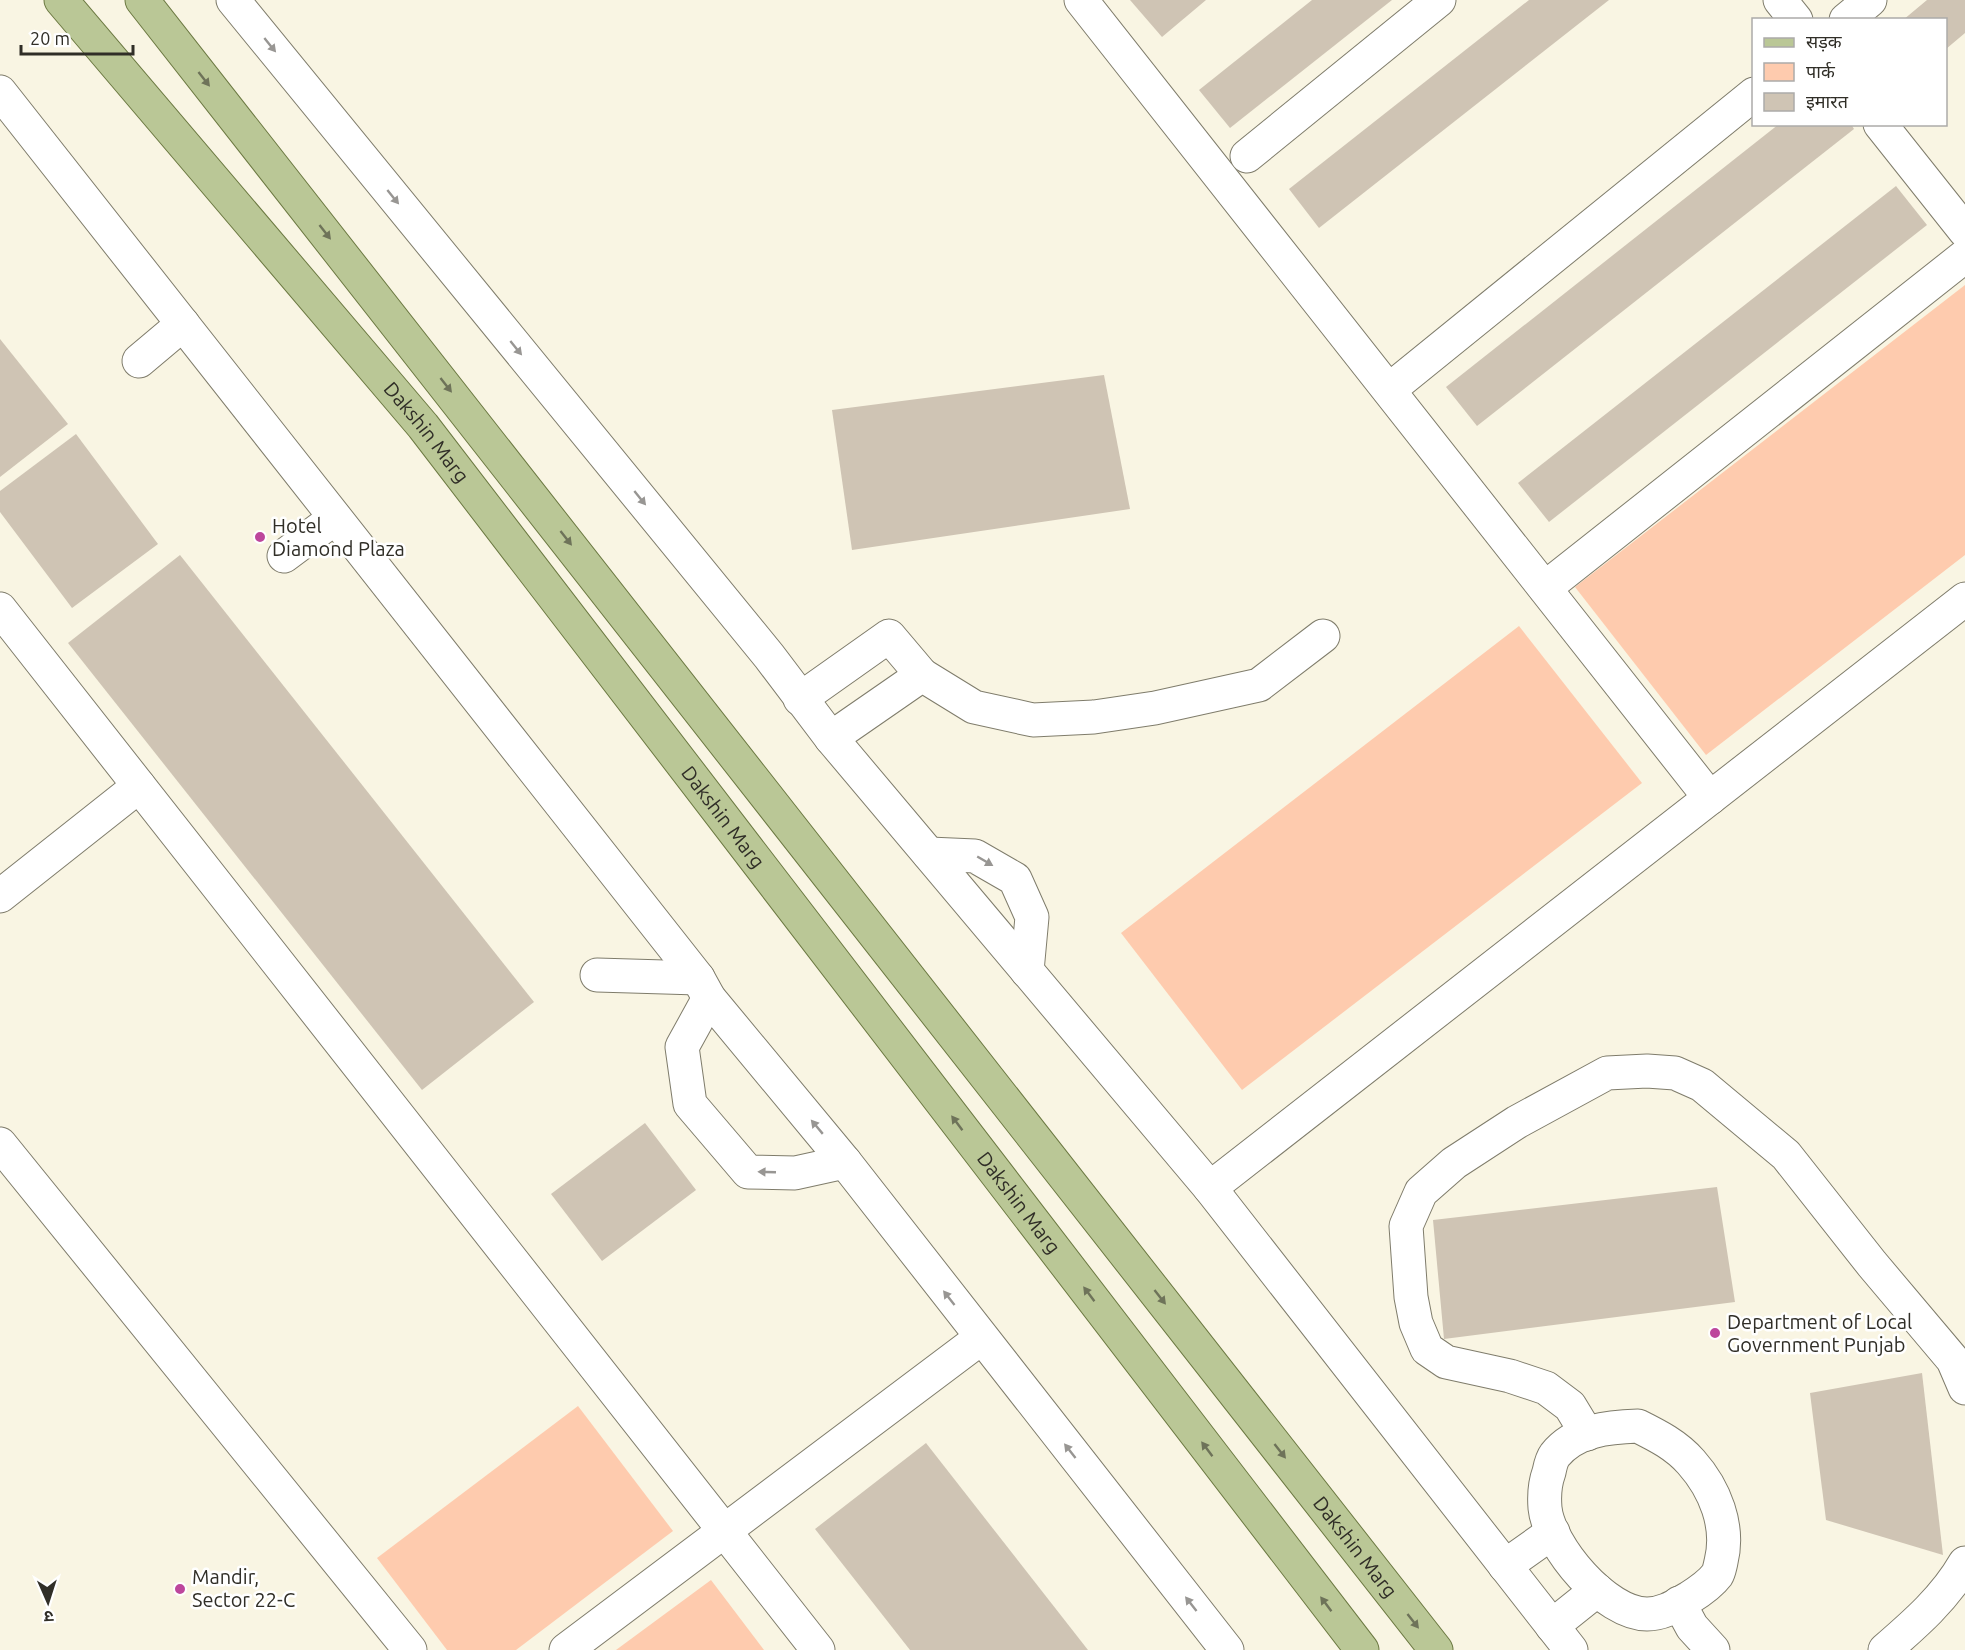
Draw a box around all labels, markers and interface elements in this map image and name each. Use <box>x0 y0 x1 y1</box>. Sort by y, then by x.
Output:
scale bar <box>21 18 134 56</box>
legend <box>1752 18 1947 126</box>
text: 20 m <box>30 28 70 48</box>
text: सड़क <box>1806 31 1843 52</box>
one-way arrow <box>263 38 275 53</box>
text: पार्क <box>1806 61 1836 81</box>
one-way arrow <box>197 71 210 87</box>
text: इमारत <box>1806 91 1849 111</box>
one-way arrow <box>386 189 399 205</box>
one-way arrow <box>318 224 331 240</box>
one-way arrow <box>510 340 522 355</box>
street label: Dakshin Marg <box>380 377 474 487</box>
one-way arrow <box>439 377 451 392</box>
one-way arrow <box>633 491 646 506</box>
place label: Hotel Diamond Plaza <box>272 514 405 560</box>
marker: Hotel Diamond Plaza <box>253 530 267 544</box>
one-way arrow <box>560 530 573 546</box>
street label: Dakshin Marg <box>677 761 770 872</box>
one-way arrow <box>977 856 993 867</box>
one-way arrow <box>952 1115 964 1130</box>
one-way arrow <box>811 1120 823 1135</box>
street label: Dakshin Marg <box>973 1147 1066 1258</box>
one-way arrow <box>757 1167 776 1177</box>
one-way arrow <box>1082 1286 1095 1302</box>
one-way arrow <box>944 1290 956 1305</box>
one-way arrow <box>1154 1290 1166 1305</box>
place label: Department of Local Government Punjab <box>1727 1310 1912 1356</box>
marker: Department of Local Government Punjab <box>1708 1326 1722 1340</box>
one-way arrow <box>1201 1441 1214 1457</box>
one-way arrow <box>1063 1443 1076 1459</box>
one-way arrow <box>1274 1443 1287 1459</box>
street label: Dakshin Marg <box>1309 1492 1402 1602</box>
place label: Mandir, Sector 22-C <box>192 1565 295 1611</box>
north arrow <box>18 1572 78 1632</box>
marker: Mandir, Sector 22-C <box>173 1582 187 1596</box>
one-way arrow <box>1184 1596 1197 1612</box>
one-way arrow <box>1320 1596 1332 1612</box>
text: उ <box>43 1608 54 1626</box>
one-way arrow <box>1407 1613 1420 1629</box>

